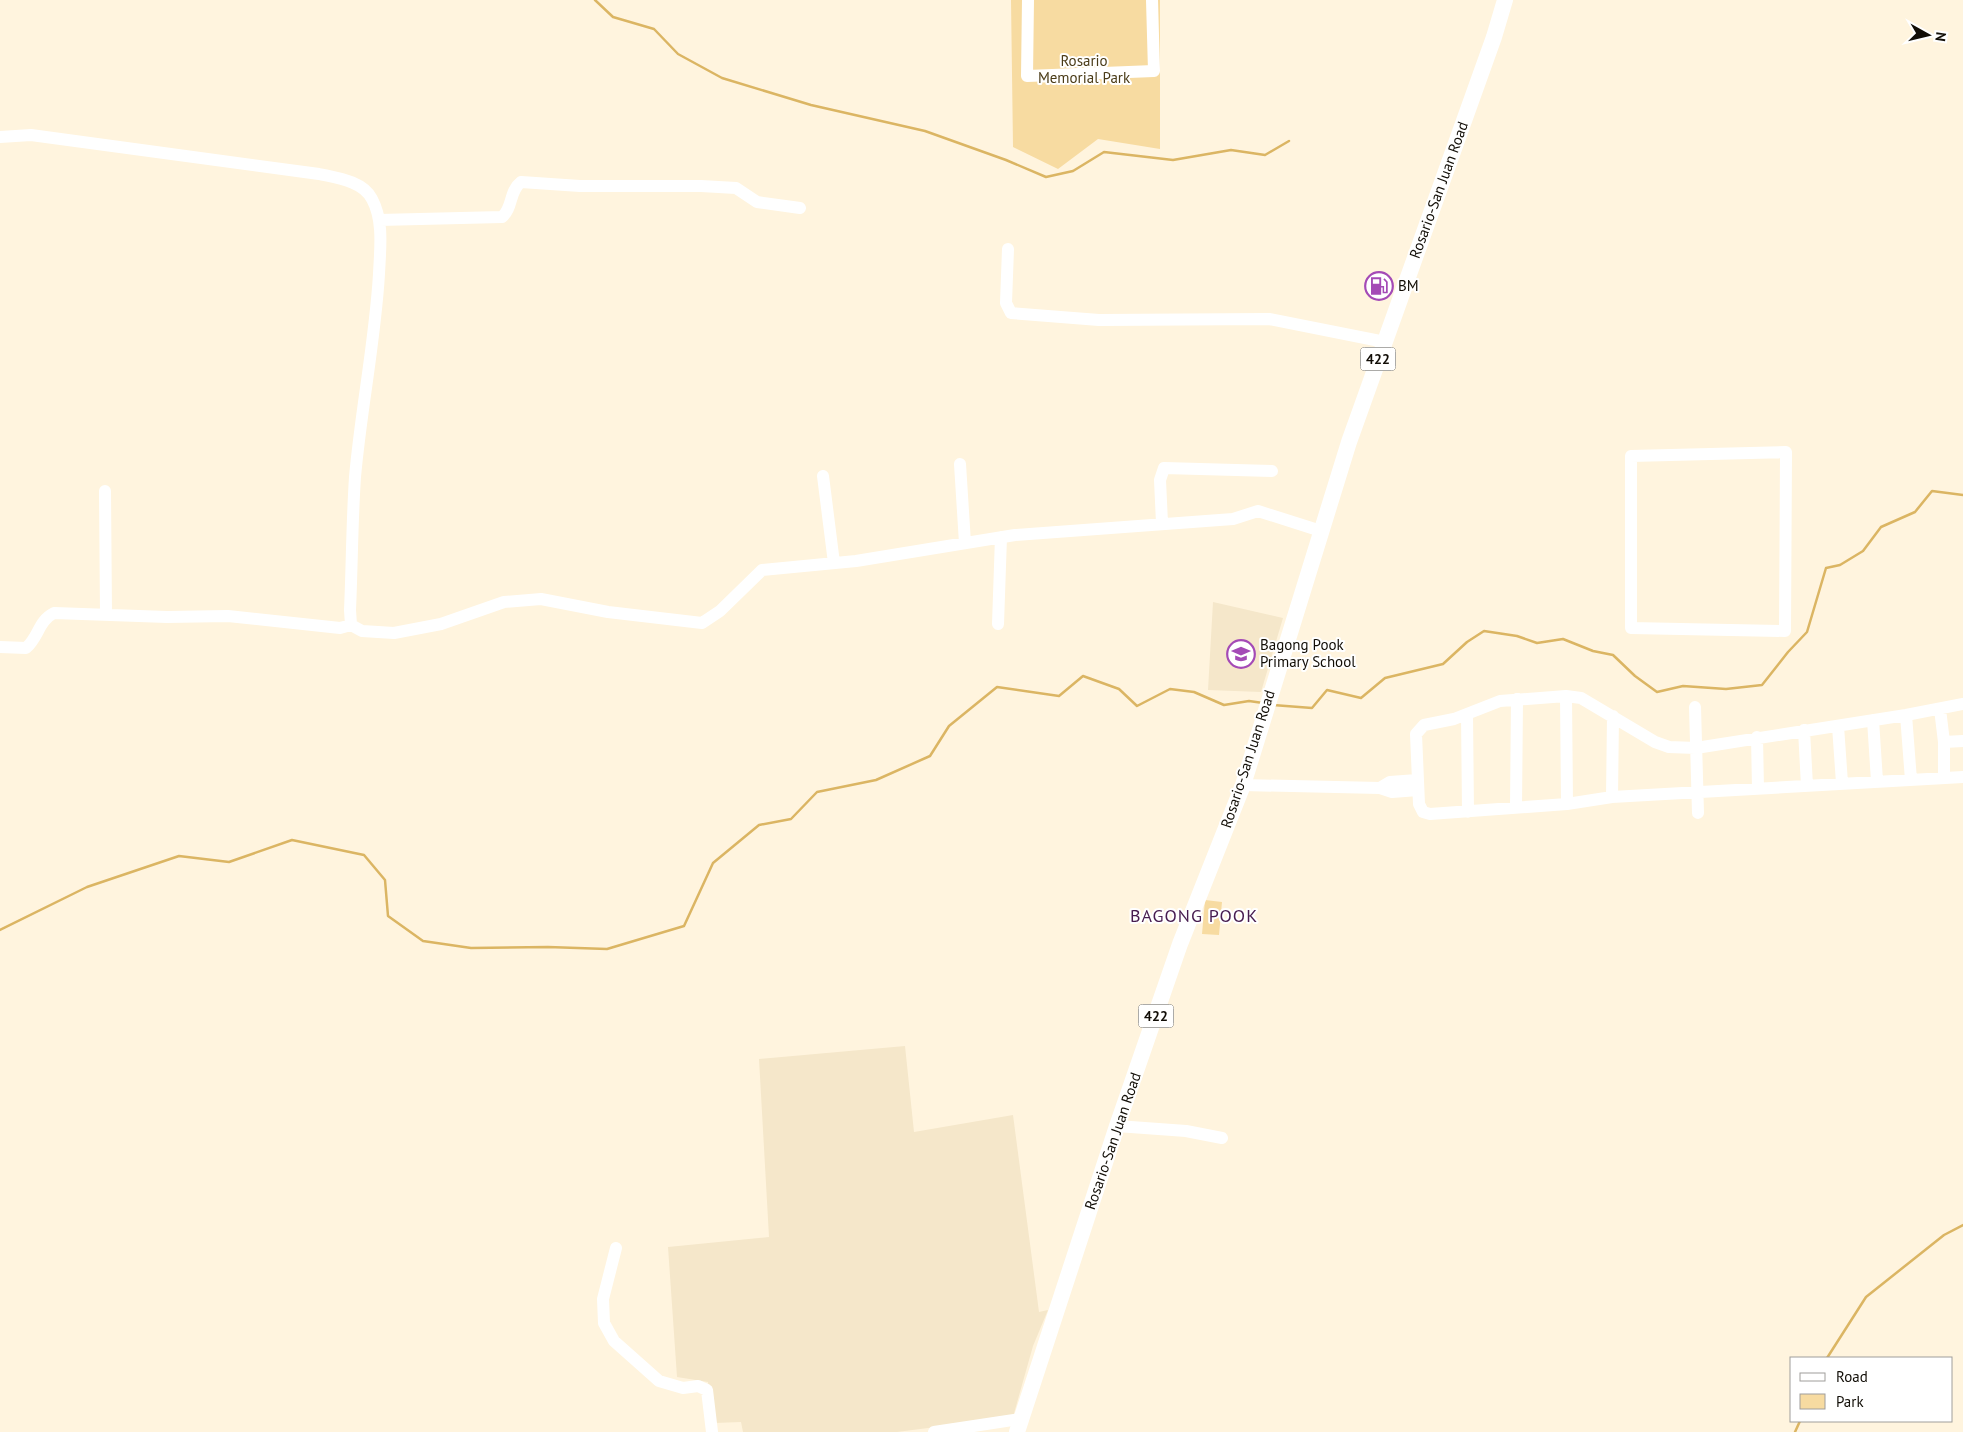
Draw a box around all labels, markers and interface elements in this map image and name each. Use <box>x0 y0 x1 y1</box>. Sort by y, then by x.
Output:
north arrow <box>1903 10 1953 60</box>
text: N <box>1931 31 1950 43</box>
park label: Rosario Memorial Park <box>1038 51 1131 87</box>
street label: Rosario-San Juan Road <box>1405 119 1472 261</box>
fuel station icon: BM <box>1364 271 1394 301</box>
place label: BM <box>1398 276 1419 295</box>
road number: 422 <box>1360 348 1396 370</box>
place label: Bagong Pook Primary School <box>1260 635 1356 671</box>
school or university icon: Bagong Pook Primary School <box>1226 639 1256 669</box>
street label: Rosario-San Juan Road <box>1216 687 1279 830</box>
district label: BAGONG POOK <box>1130 904 1258 927</box>
road number: 422 <box>1138 1004 1174 1028</box>
street label: Rosario-San Juan Road <box>1080 1070 1145 1212</box>
legend <box>1790 1357 1953 1422</box>
text: Road <box>1836 1367 1868 1386</box>
text: Park <box>1836 1392 1864 1411</box>

